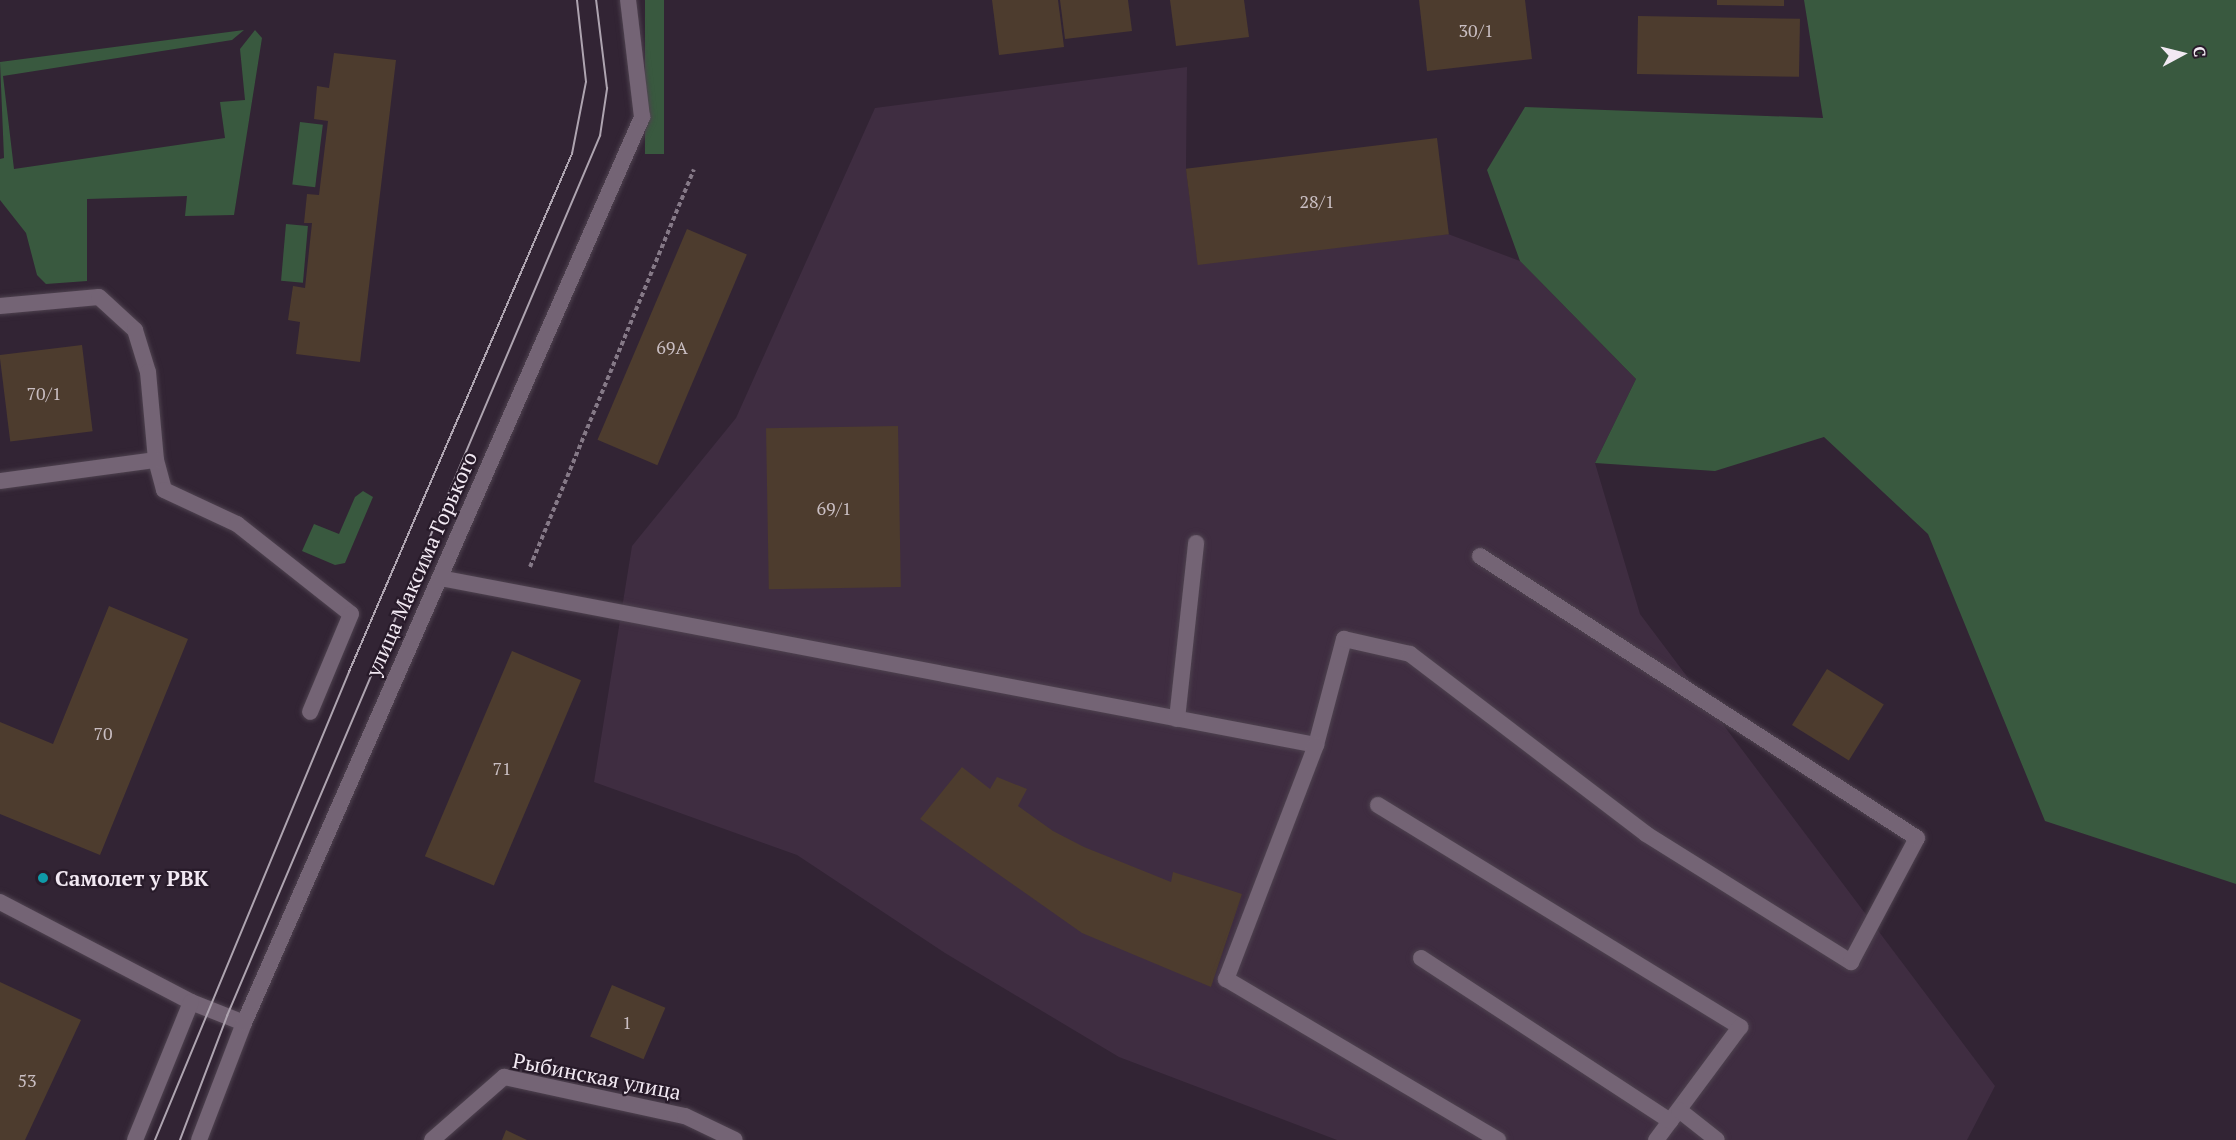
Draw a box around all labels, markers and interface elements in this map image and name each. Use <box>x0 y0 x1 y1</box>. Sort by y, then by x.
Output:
house number: 30/1 <box>1459 19 1493 41</box>
north arrow <box>2152 24 2212 84</box>
text: С <box>2188 45 2211 58</box>
house number: 28/1 <box>1300 190 1334 212</box>
house number: 69А <box>656 336 688 358</box>
house number: 70/1 <box>27 382 61 404</box>
street label: улица Максима Горького <box>360 447 482 681</box>
house number: 69/1 <box>817 497 851 519</box>
house number: 70 <box>93 722 113 744</box>
house number: 71 <box>492 757 512 779</box>
place label: Самолет у РВК <box>55 865 209 891</box>
marker: Самолет у РВК <box>36 871 50 885</box>
house number: 1 <box>622 1011 632 1033</box>
street label: Рыбинская улица <box>511 1047 683 1105</box>
house number: 53 <box>17 1069 37 1091</box>

